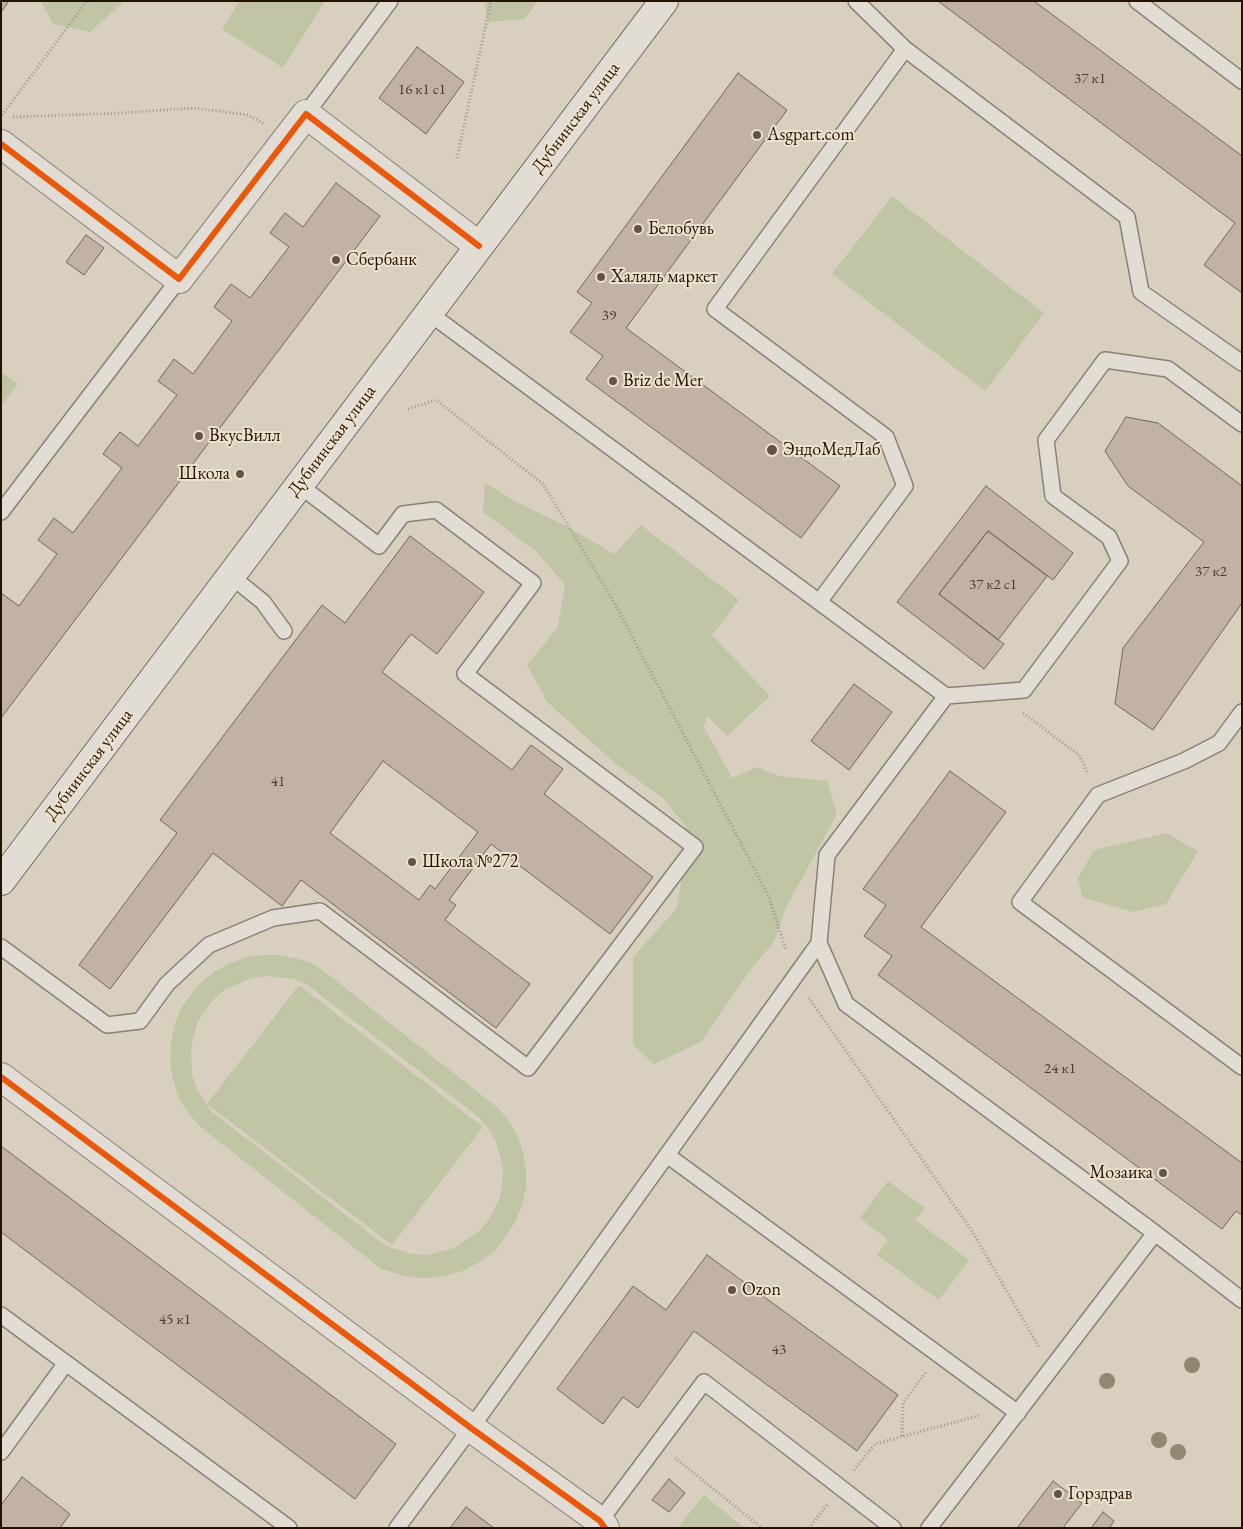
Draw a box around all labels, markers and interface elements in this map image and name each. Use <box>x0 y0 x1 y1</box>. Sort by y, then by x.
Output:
street label: Дубнинская улица <box>527 58 625 178</box>
house number: 37 к1 <box>1074 70 1106 88</box>
house number: 16 к1 с1 <box>398 81 446 99</box>
place label: Asgpart.com <box>767 124 854 146</box>
marker: Asgpart.com <box>751 129 763 141</box>
place label: Белобувь <box>648 218 714 240</box>
marker: Белобувь <box>632 223 644 235</box>
place label: Сбербанк <box>346 249 417 271</box>
marker: Сбербанк <box>330 254 342 266</box>
place label: Халяль маркет <box>611 266 718 288</box>
marker: Халяль маркет <box>595 271 607 283</box>
house number: 39 <box>602 307 616 325</box>
place label: Briz de Mer <box>623 370 703 392</box>
marker: Briz de Mer <box>607 375 619 387</box>
street label: Дубнинская улица <box>283 381 381 501</box>
place label: ВкусВилл <box>209 425 280 447</box>
marker: ВкусВилл <box>193 430 205 442</box>
place label: ЭндоМедЛаб <box>783 439 880 461</box>
marker: ЭндоМедЛаб <box>765 443 779 457</box>
place label: Школа <box>179 463 230 485</box>
marker: Школа <box>234 468 246 480</box>
house number: 37 к2 <box>1195 563 1227 581</box>
house number: 37 к2 с1 <box>969 576 1017 594</box>
street label: Дубнинская улица <box>40 705 138 825</box>
house number: 41 <box>271 773 285 791</box>
place label: Школа №272 <box>422 851 518 873</box>
marker: Школа №272 <box>406 856 418 868</box>
house number: 24 к1 <box>1044 1060 1076 1078</box>
place label: Мозаика <box>1089 1162 1153 1184</box>
marker: Мозаика <box>1157 1167 1169 1179</box>
place label: Ozon <box>742 1279 781 1301</box>
marker: Ozon <box>726 1284 738 1296</box>
house number: 45 к1 <box>159 1311 191 1329</box>
house number: 43 <box>772 1341 786 1359</box>
place label: Горздрав <box>1068 1483 1132 1505</box>
marker: Горздрав <box>1052 1488 1064 1500</box>

